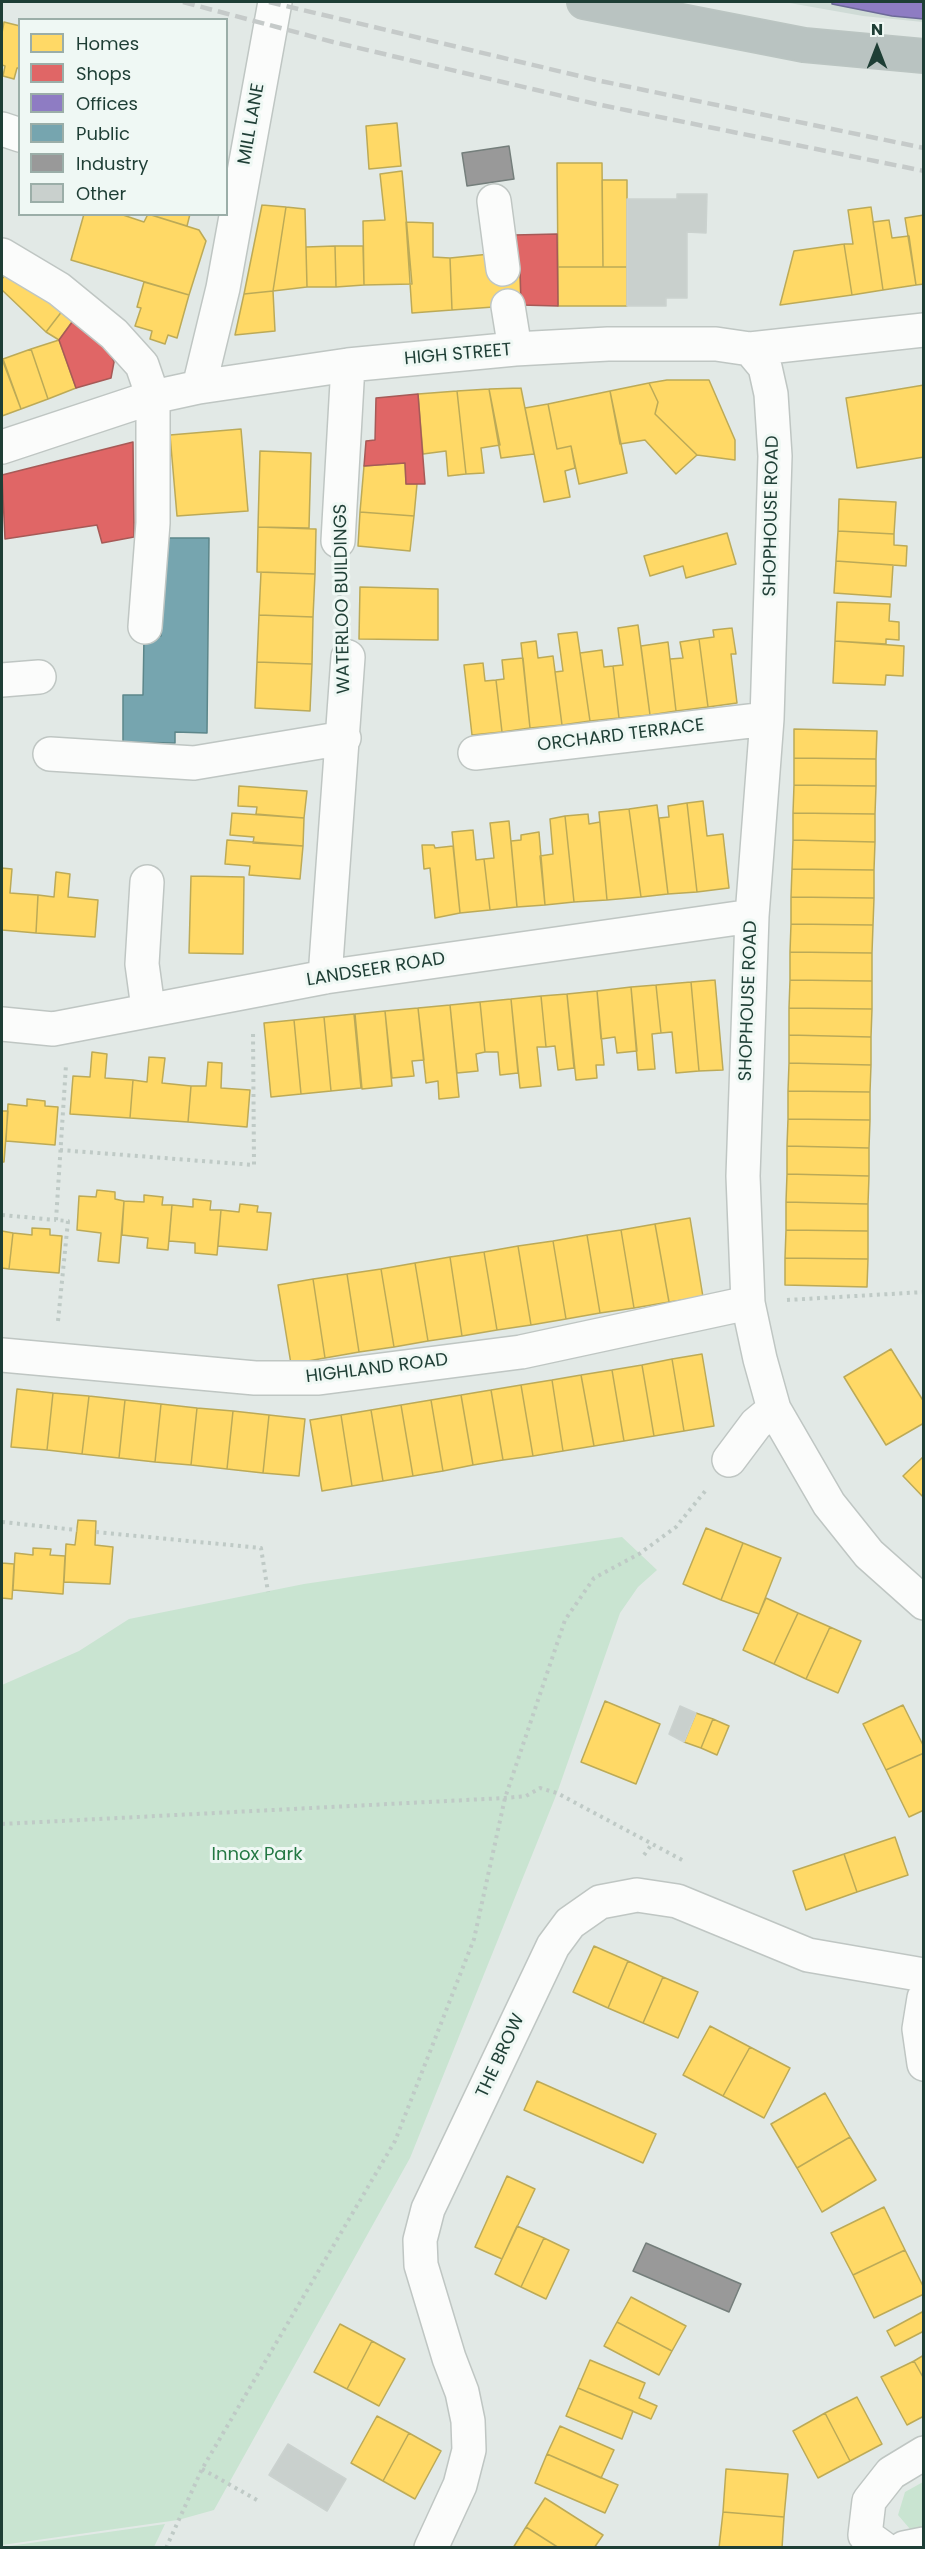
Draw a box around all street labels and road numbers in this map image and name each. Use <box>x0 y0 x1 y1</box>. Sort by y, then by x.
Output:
street label: MILL LANE <box>234 82 270 166</box>
street label: HIGH STREET <box>403 340 513 370</box>
street label: SHOPHOUSE ROAD <box>760 435 784 597</box>
street label: WATERLOO BUILDINGS <box>331 504 355 694</box>
street label: ORCHARD TERRACE <box>536 715 706 757</box>
street label: SHOPHOUSE ROAD <box>735 920 763 1082</box>
street label: LANDSEER ROAD <box>305 948 447 992</box>
street label: HIGHLAND ROAD <box>305 1350 449 1388</box>
street label: THE BROW <box>472 2011 530 2101</box>

